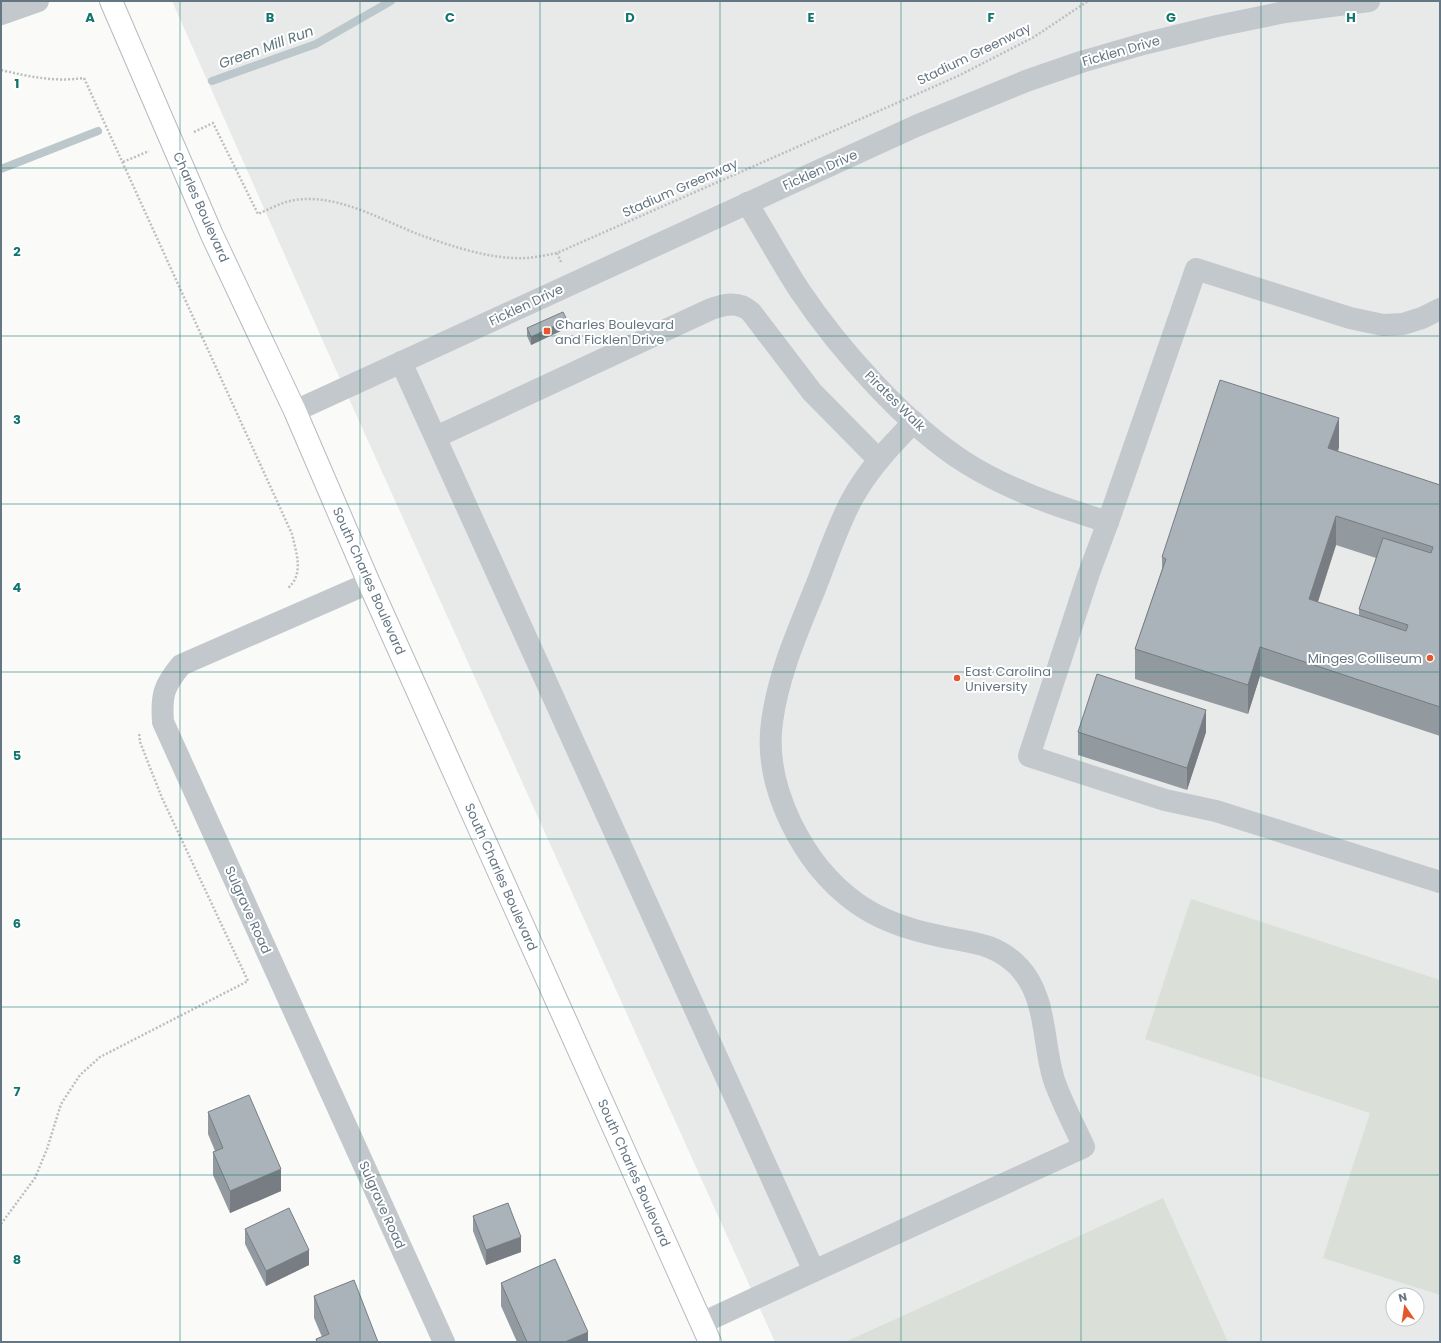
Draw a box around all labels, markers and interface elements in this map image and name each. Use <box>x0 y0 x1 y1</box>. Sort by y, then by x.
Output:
text: A <box>85 8 95 27</box>
text: B <box>266 8 275 27</box>
text: C <box>445 8 455 27</box>
text: D <box>625 8 635 27</box>
text: E <box>807 8 815 27</box>
text: F <box>987 8 995 27</box>
text: G <box>1166 8 1176 27</box>
text: H <box>1346 8 1356 27</box>
street label: Stadium Greenway <box>914 18 1035 90</box>
water label: Green Mill Run <box>216 21 316 73</box>
street label: Ficklen Drive <box>1080 31 1162 71</box>
text: 1 <box>15 74 19 93</box>
street label: Ficklen Drive <box>780 145 860 195</box>
street label: Charles Boulevard <box>168 149 234 265</box>
street label: Stadium Greenway <box>619 154 741 222</box>
text: 2 <box>13 242 21 261</box>
street label: Ficklen Drive <box>486 279 566 331</box>
place label: Charles Boulevard and Ficklen Drive <box>555 315 674 349</box>
marker: Charles Boulevard and Ficklen Drive <box>542 326 552 336</box>
street label: Pirates Walk <box>860 366 930 436</box>
text: 3 <box>13 410 21 429</box>
street label: South Charles Boulevard <box>328 504 410 658</box>
text: 4 <box>13 578 22 597</box>
place label: Minges Colliseum <box>1308 649 1422 668</box>
marker: Minges Colliseum <box>1425 653 1435 663</box>
place label: East Carolina University <box>965 662 1051 696</box>
marker: East Carolina University <box>952 673 962 683</box>
text: 5 <box>13 746 21 765</box>
street label: South Charles Boulevard <box>460 800 542 954</box>
street label: Sulgrave Road <box>220 863 276 957</box>
text: 6 <box>13 914 21 933</box>
text: 7 <box>14 1082 21 1101</box>
street label: South Charles Boulevard <box>593 1096 675 1250</box>
street label: Sulgrave Road <box>354 1158 410 1252</box>
text: 8 <box>13 1250 21 1269</box>
north arrow <box>1385 1287 1425 1327</box>
text: N <box>1397 1289 1409 1306</box>

